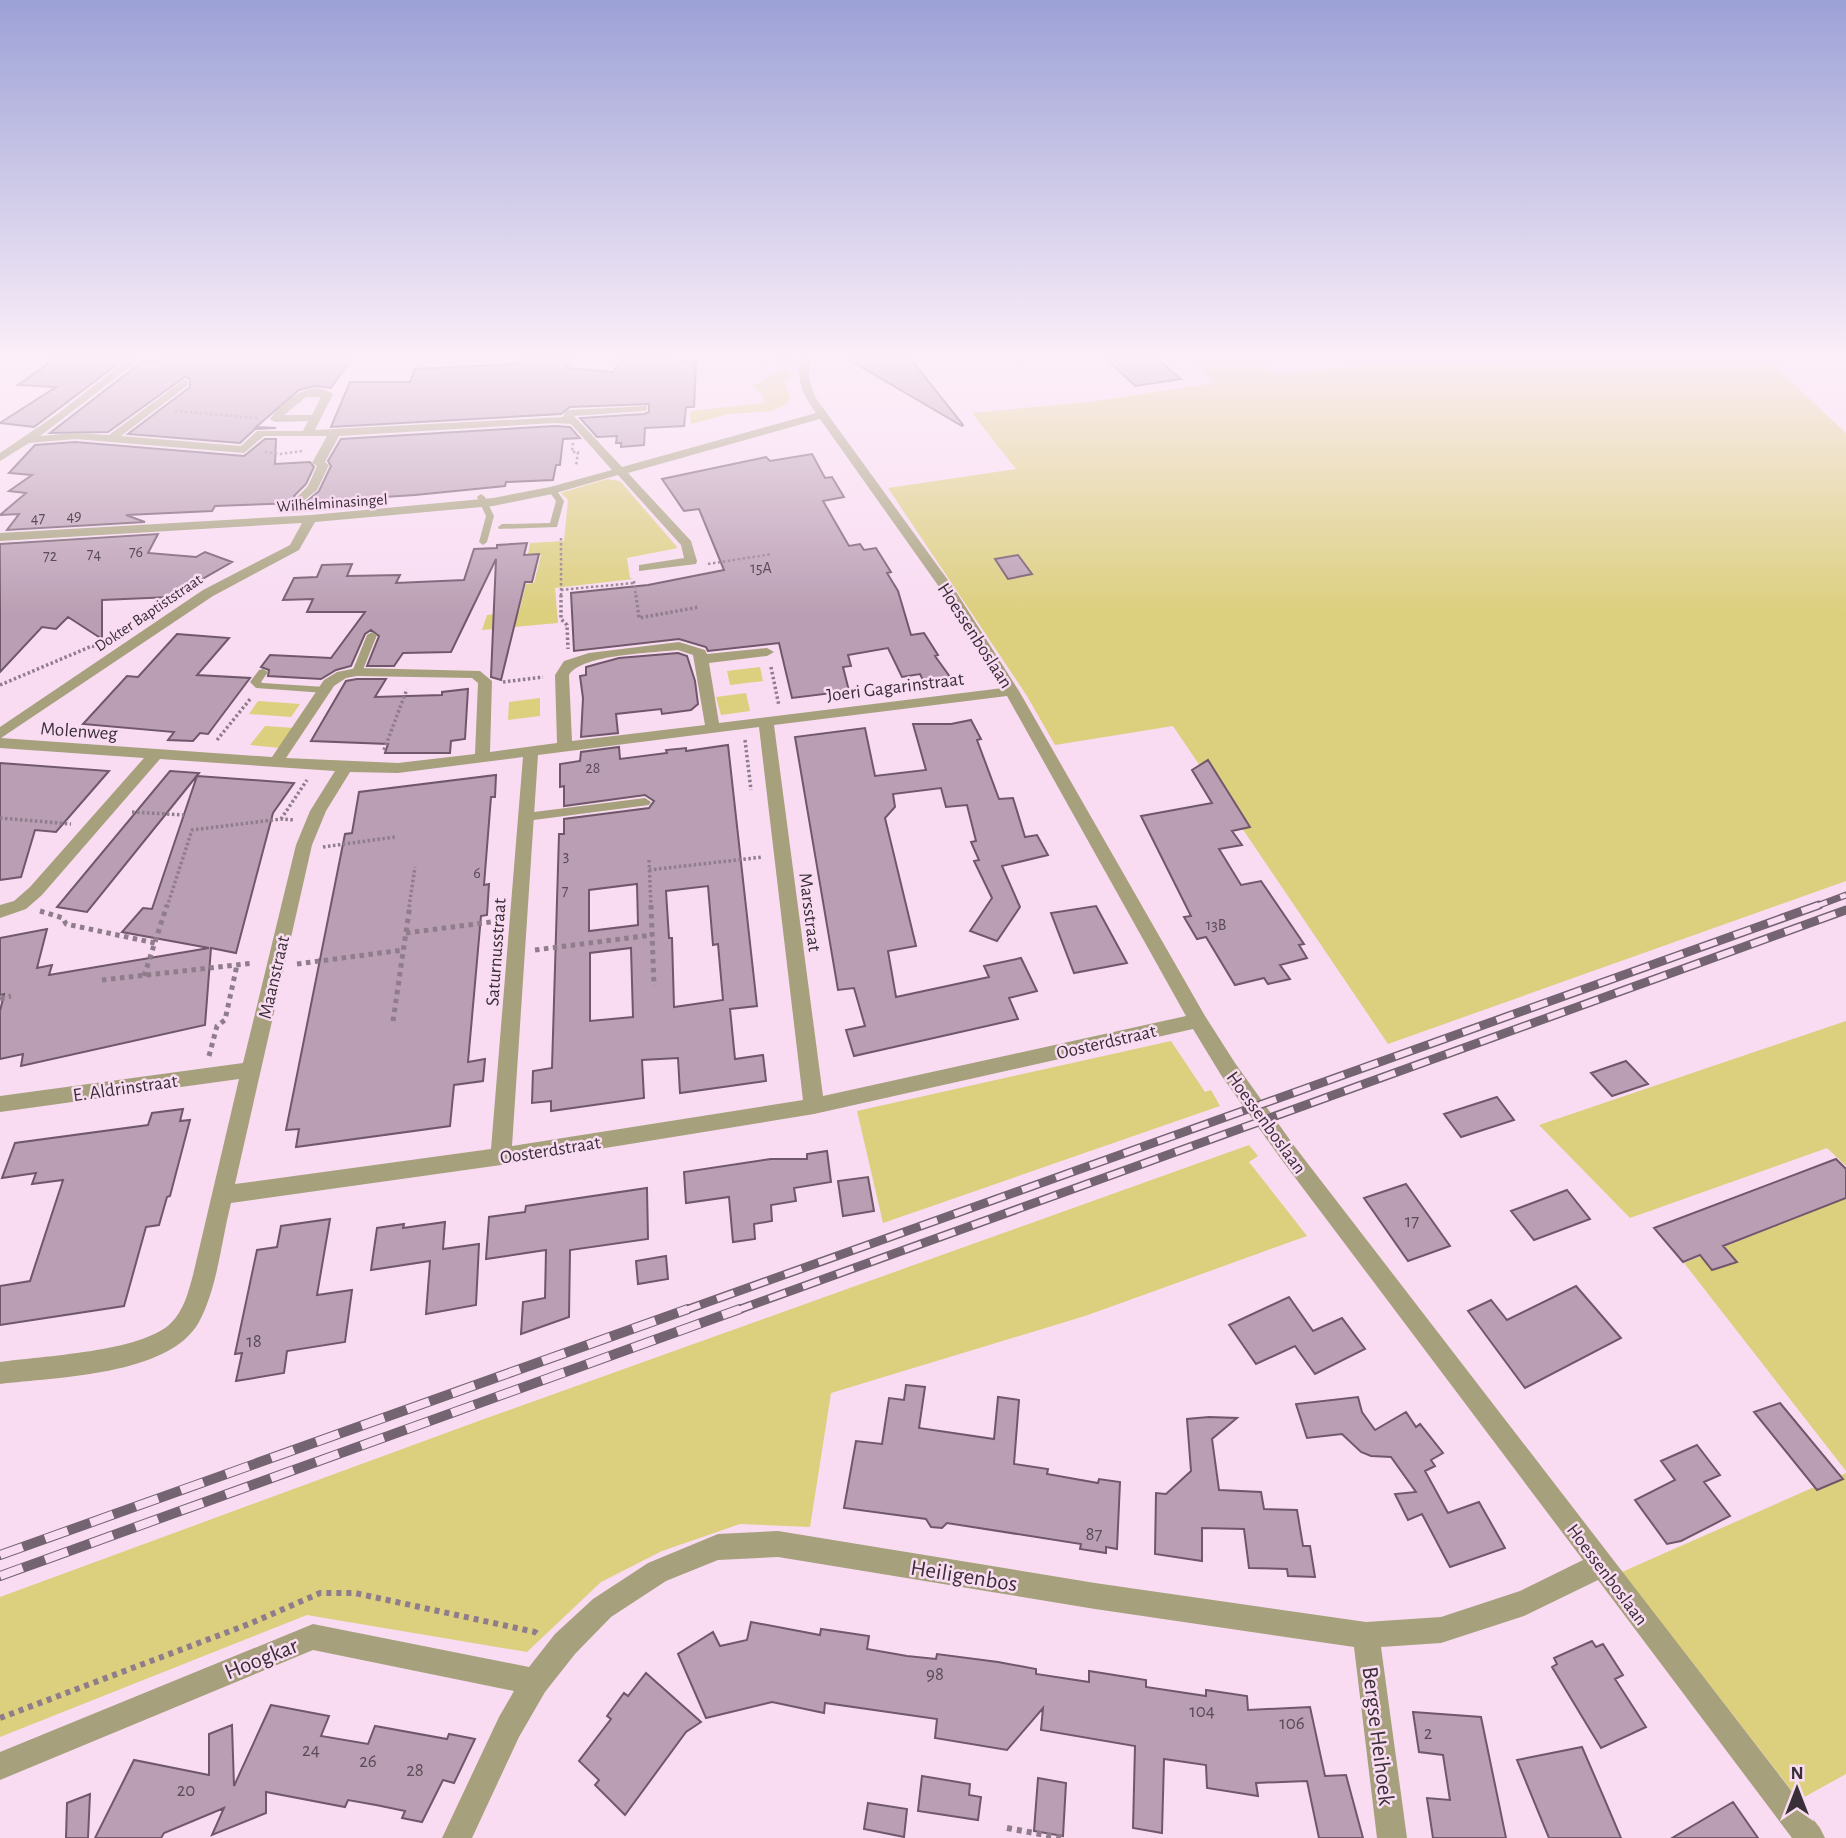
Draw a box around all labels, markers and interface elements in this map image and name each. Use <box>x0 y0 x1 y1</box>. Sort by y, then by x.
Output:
street label: Wilhelminasingel <box>276 491 388 515</box>
house number: 49 <box>66 508 82 524</box>
house number: 47 <box>31 510 46 526</box>
house number: 76 <box>129 544 143 560</box>
house number: 74 <box>87 546 101 562</box>
house number: 72 <box>43 548 57 564</box>
house number: 15A <box>750 560 772 576</box>
street label: Dokter Baptiststraat <box>92 571 205 655</box>
street label: Hoessenboslaan <box>934 580 1016 692</box>
street label: Joeri Gagarinstraat <box>825 670 965 705</box>
street label: Molenweg <box>40 719 119 744</box>
house number: 28 <box>586 760 600 776</box>
house number: 3 <box>563 848 569 864</box>
house number: 6 <box>473 865 481 881</box>
street label: Marsstraat <box>795 872 824 953</box>
house number: 7 <box>562 883 569 899</box>
street label: Saturnusstraat <box>483 897 510 1007</box>
house number: 13B <box>1206 917 1226 933</box>
street label: Maanstraat <box>256 934 293 1021</box>
street label: Oosterdstraat <box>1055 1022 1158 1063</box>
street label: Hoessenboslaan <box>1222 1068 1309 1178</box>
street label: E. Aldrinstraat <box>72 1072 179 1105</box>
street label: Oosterdstraat <box>499 1133 602 1168</box>
house number: 17 <box>1405 1212 1419 1231</box>
house number: 18 <box>246 1332 262 1351</box>
street label: Hoessenboslaan <box>1563 1521 1651 1629</box>
house number: 87 <box>1086 1525 1103 1544</box>
street label: Heiligenbos <box>909 1557 1019 1596</box>
street label: Hoogkar <box>222 1634 302 1684</box>
house number: 98 <box>926 1665 944 1684</box>
street label: Bergse Heihoek <box>1358 1665 1398 1808</box>
house number: 104 <box>1189 1702 1215 1721</box>
house number: 106 <box>1279 1714 1305 1733</box>
house number: 2 <box>1424 1724 1433 1743</box>
house number: 24 <box>302 1741 320 1760</box>
house number: 26 <box>359 1752 377 1771</box>
north arrow <box>1762 1754 1832 1824</box>
house number: 28 <box>406 1761 424 1780</box>
text: N <box>1790 1764 1804 1783</box>
house number: 20 <box>177 1781 195 1800</box>

